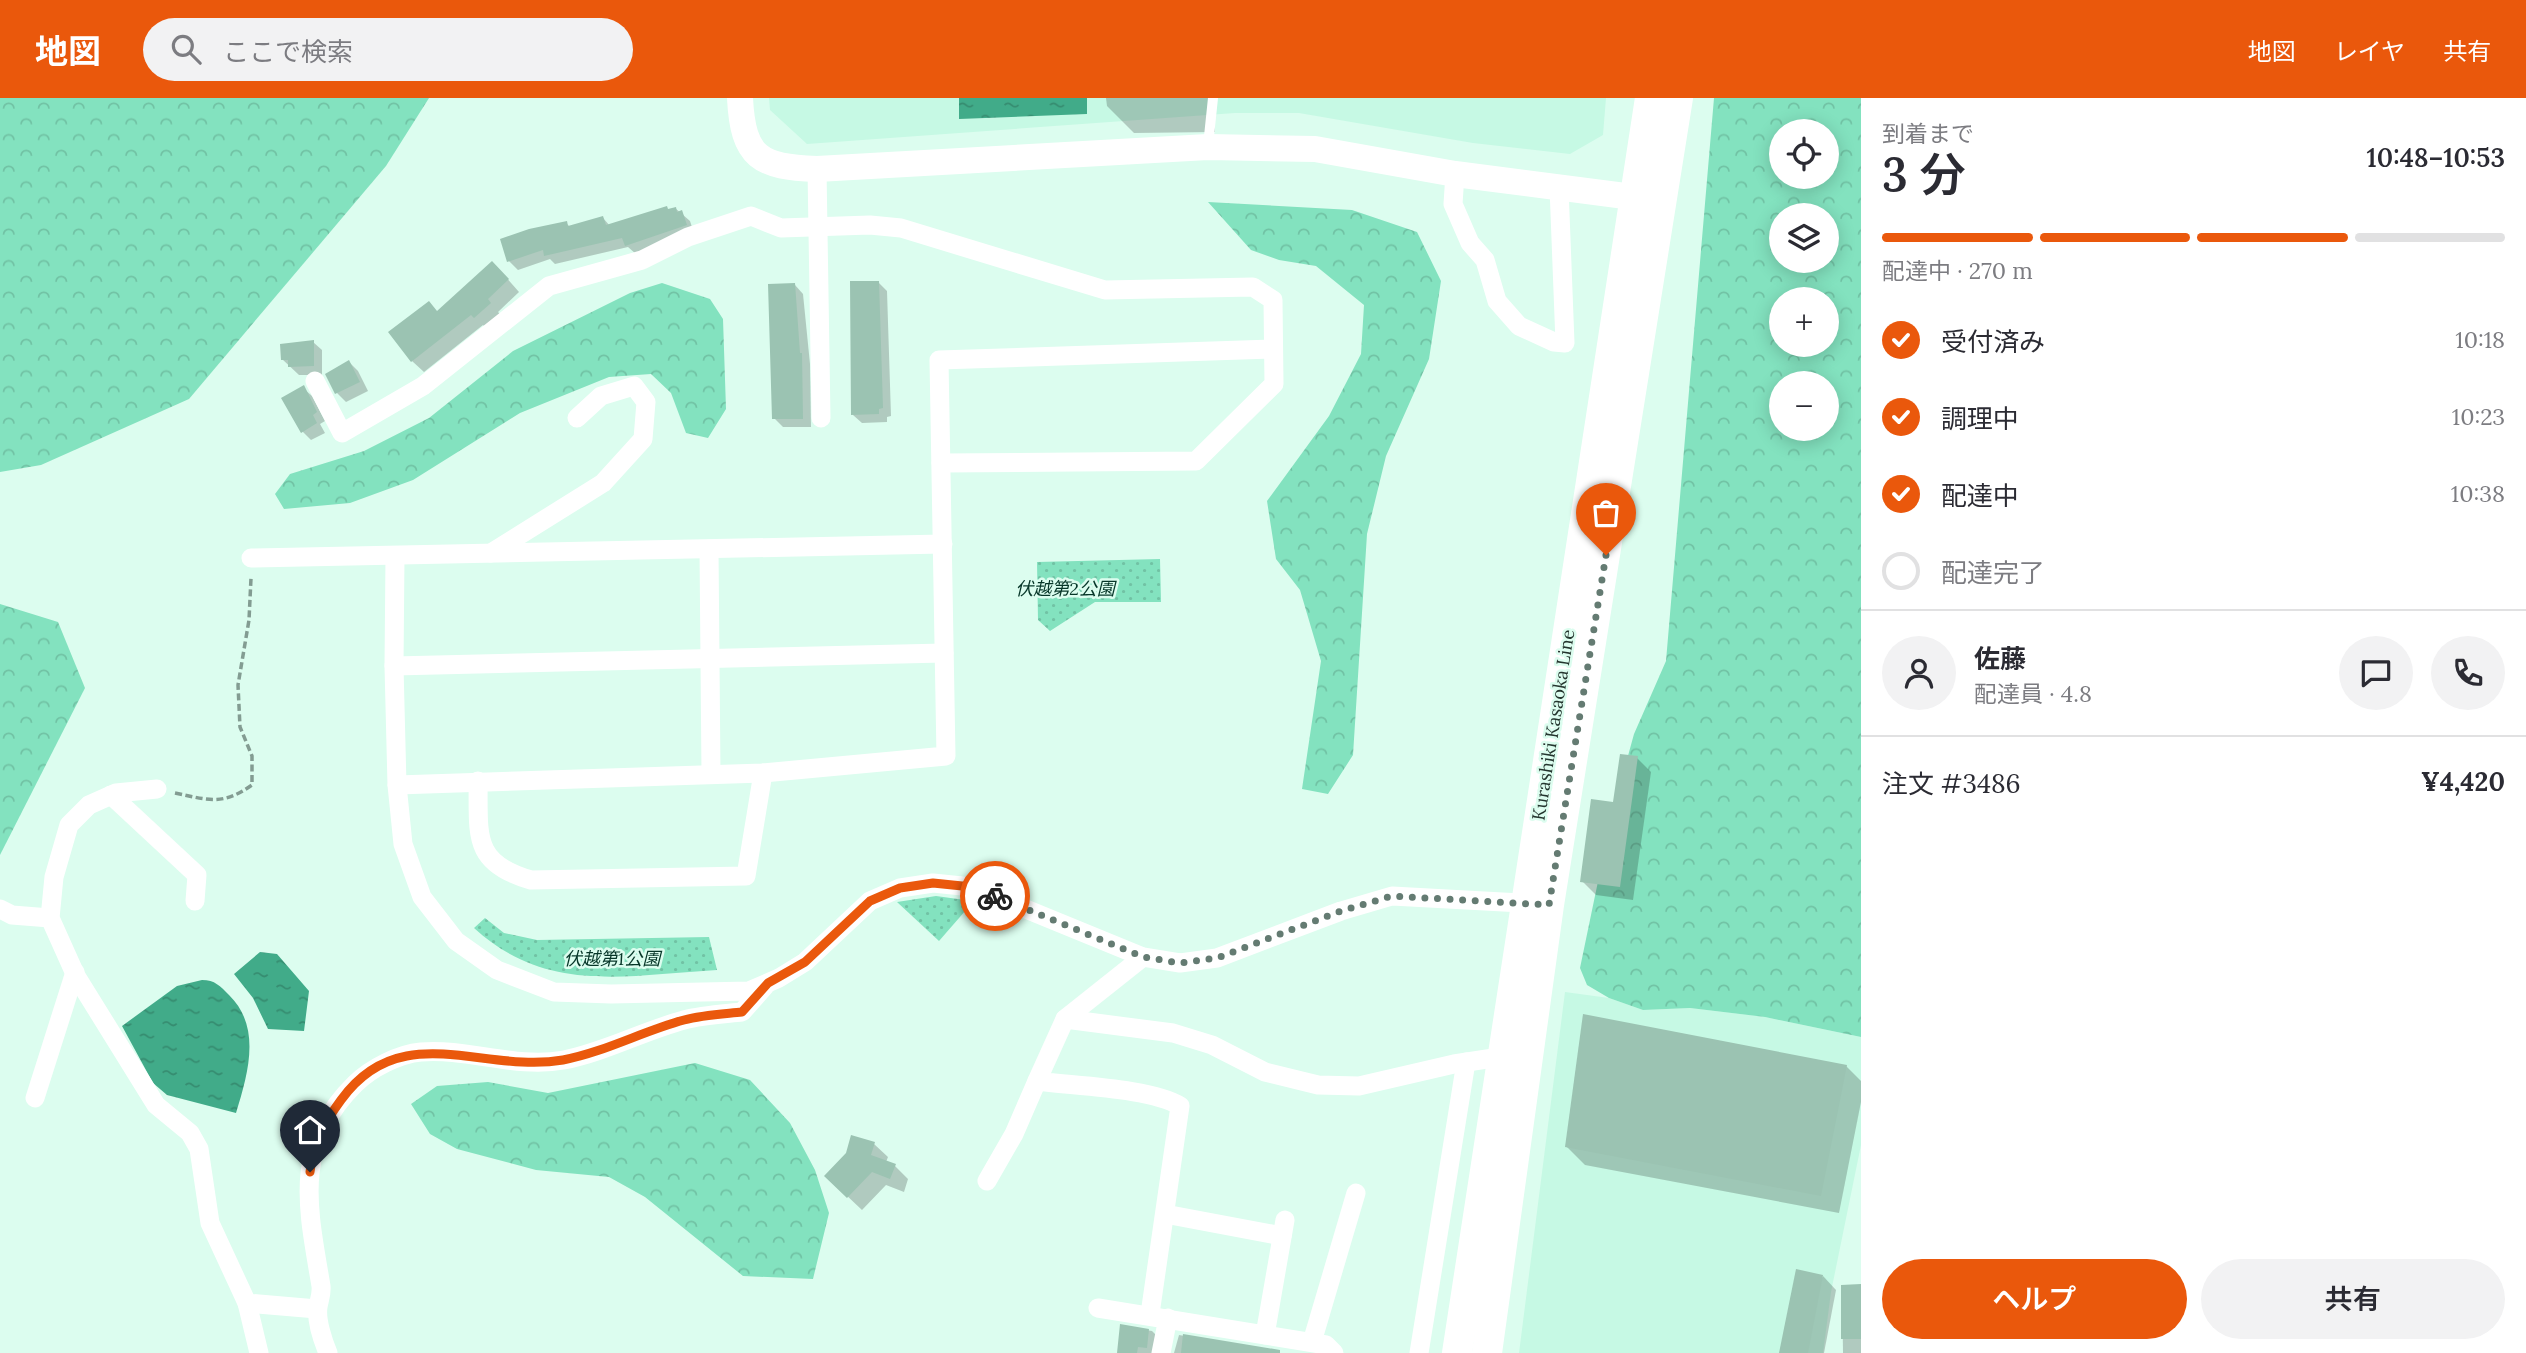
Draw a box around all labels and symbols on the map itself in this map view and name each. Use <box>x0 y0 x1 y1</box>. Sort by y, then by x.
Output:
pin <box>1576 483 1636 555</box>
park label: 伏越第2公園 <box>1015 577 1118 600</box>
street label: Kurashiki Kasaoka Line <box>1527 628 1579 822</box>
courier <box>960 861 1030 931</box>
park label: 伏越第1公園 <box>564 947 663 970</box>
pin <box>280 1100 340 1172</box>

